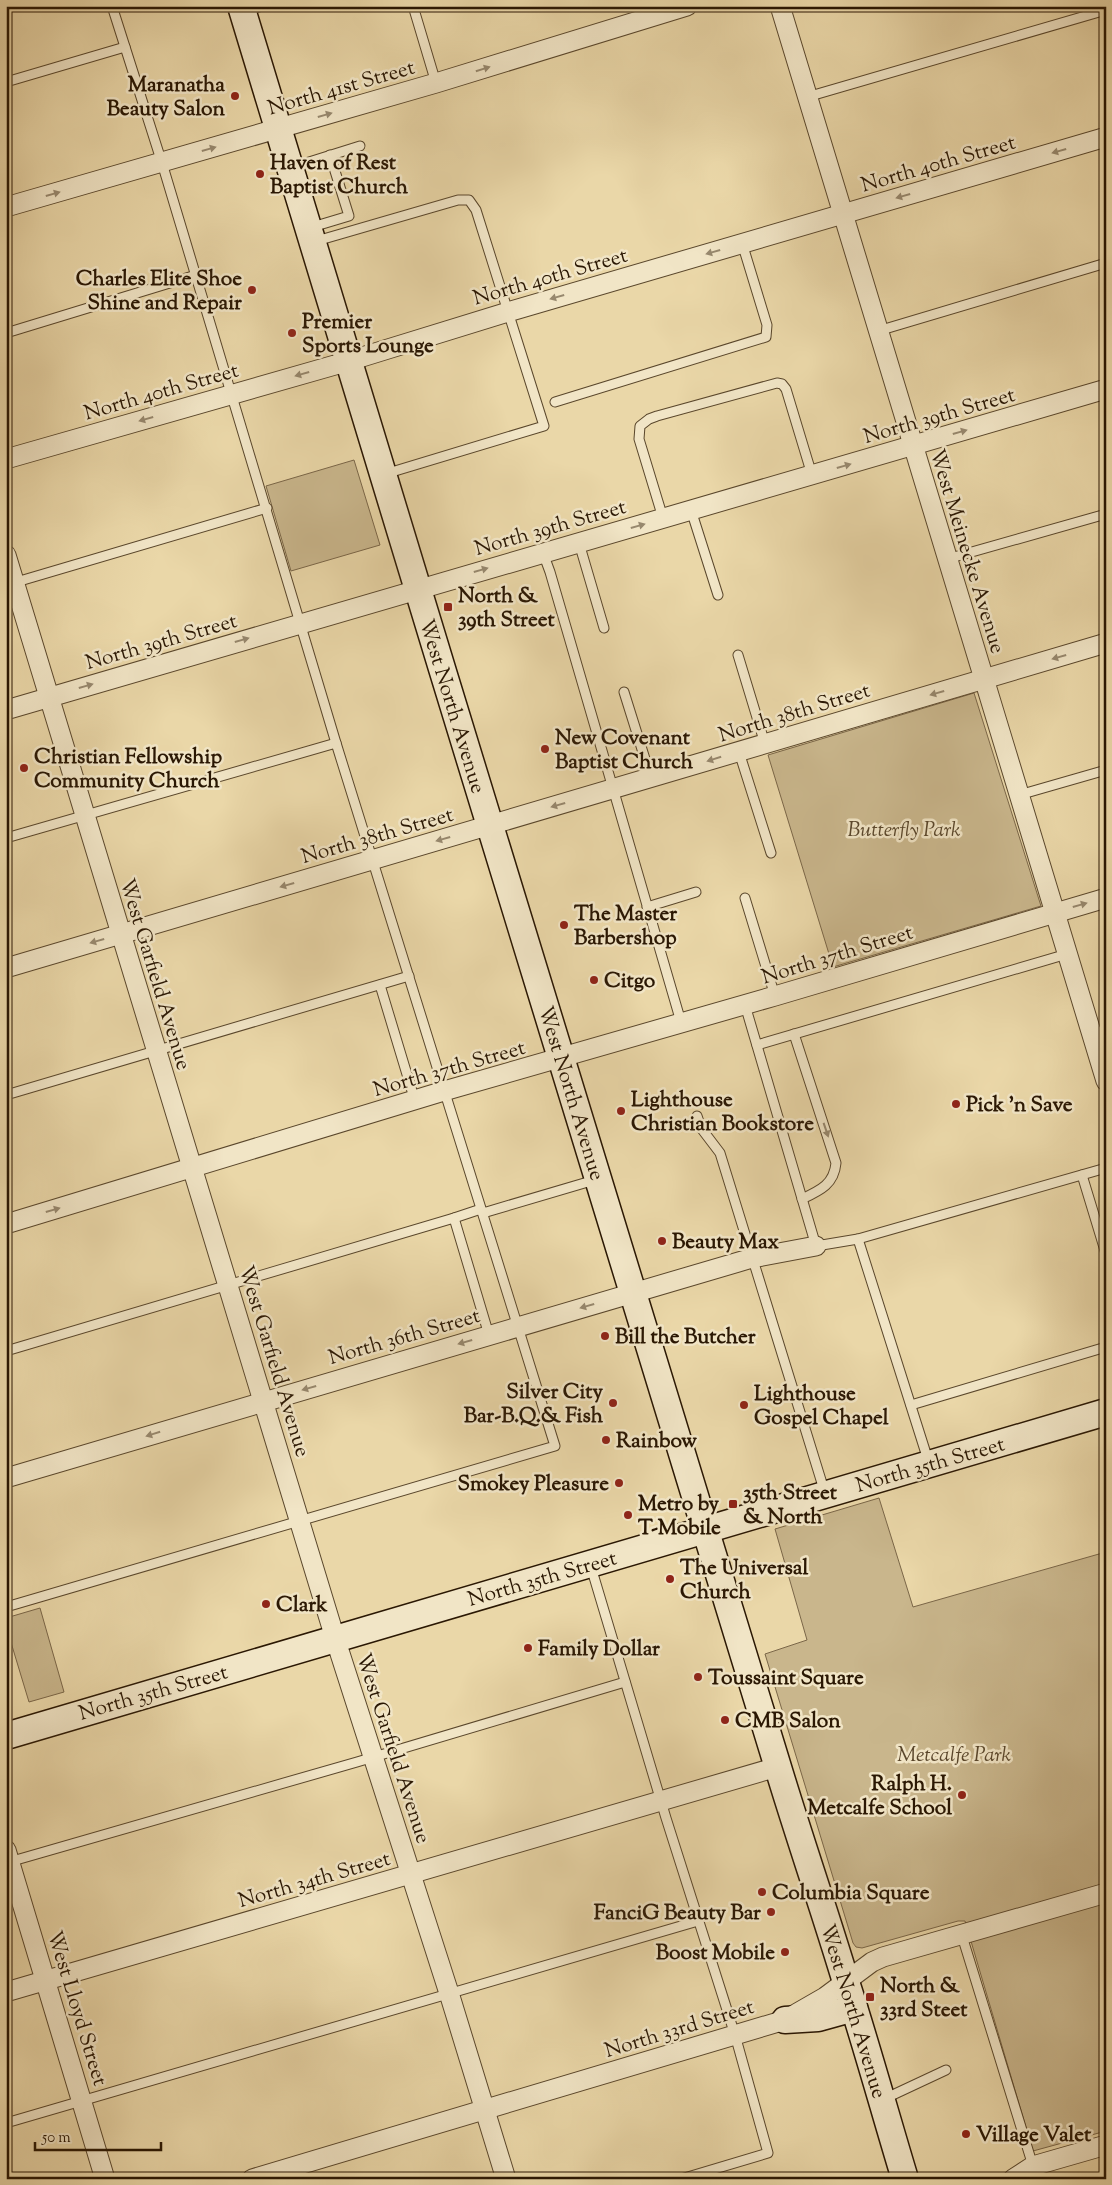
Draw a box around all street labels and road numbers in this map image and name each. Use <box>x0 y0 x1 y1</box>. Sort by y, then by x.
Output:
street label: North 41st Street <box>265 54 419 124</box>
street label: North 40th Street <box>858 129 1019 201</box>
street label: North 40th Street <box>470 242 631 314</box>
street label: North 40th Street <box>81 357 242 429</box>
street label: North 39th Street <box>860 381 1019 453</box>
street label: West Meinecke Avenue <box>921 446 1012 658</box>
street label: North 39th Street <box>471 493 630 565</box>
street label: North 39th Street <box>82 607 241 679</box>
street label: West North Avenue <box>410 616 492 797</box>
street label: North 38th Street <box>715 677 874 751</box>
street label: North 38th Street <box>298 801 457 873</box>
street label: West Garfield Avenue <box>111 875 197 1074</box>
street label: North 37th Street <box>758 919 917 993</box>
street label: West North Avenue <box>529 1003 611 1184</box>
street label: North 37th Street <box>370 1034 529 1106</box>
street label: West Garfield Avenue <box>230 1262 316 1461</box>
street label: North 36th Street <box>325 1302 484 1374</box>
street label: North 35th Street <box>853 1430 1009 1502</box>
street label: North 35th Street <box>465 1544 621 1616</box>
street label: West Garfield Avenue <box>347 1650 437 1848</box>
street label: North 35th Street <box>76 1658 232 1730</box>
street label: North 34th Street <box>235 1845 394 1917</box>
street label: West North Avenue <box>811 1921 893 2102</box>
street label: West Lloyd Street <box>38 1927 114 2090</box>
street label: North 33rd Street <box>601 1993 758 2067</box>

